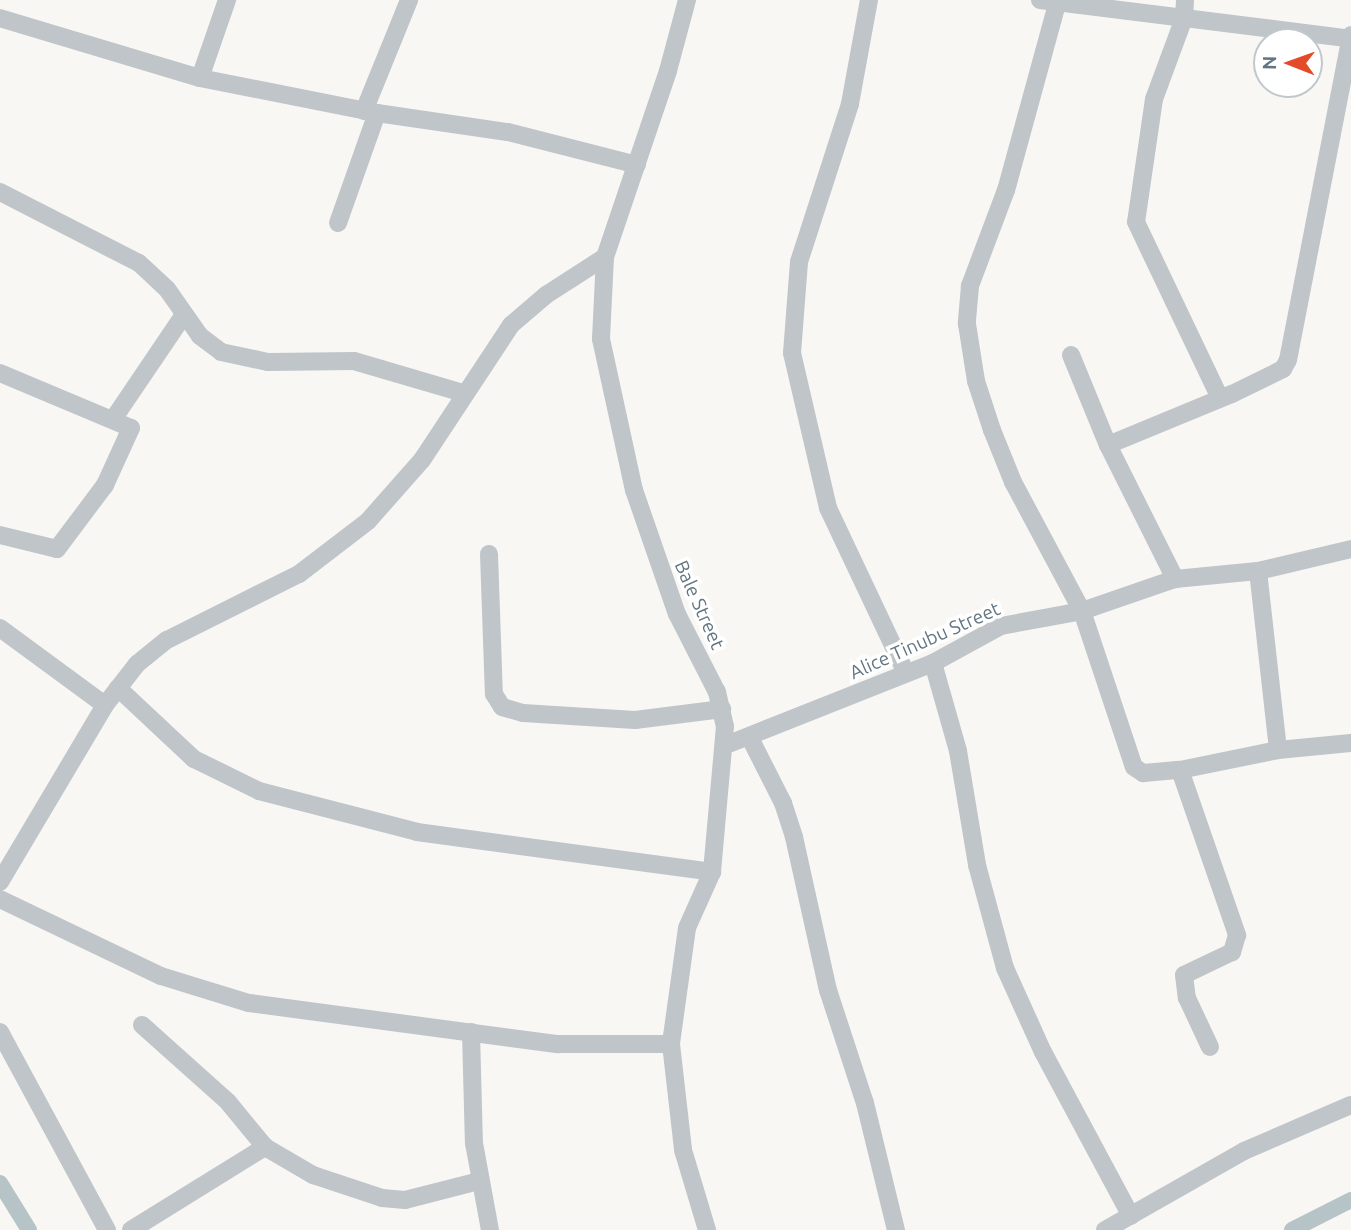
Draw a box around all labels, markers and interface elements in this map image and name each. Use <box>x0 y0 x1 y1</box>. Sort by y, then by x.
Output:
north arrow <box>1253 28 1323 98</box>
text: N <box>1258 55 1280 70</box>
street label: Bale Street <box>669 557 729 653</box>
street label: Alice Tinubu Street <box>846 598 1004 684</box>

